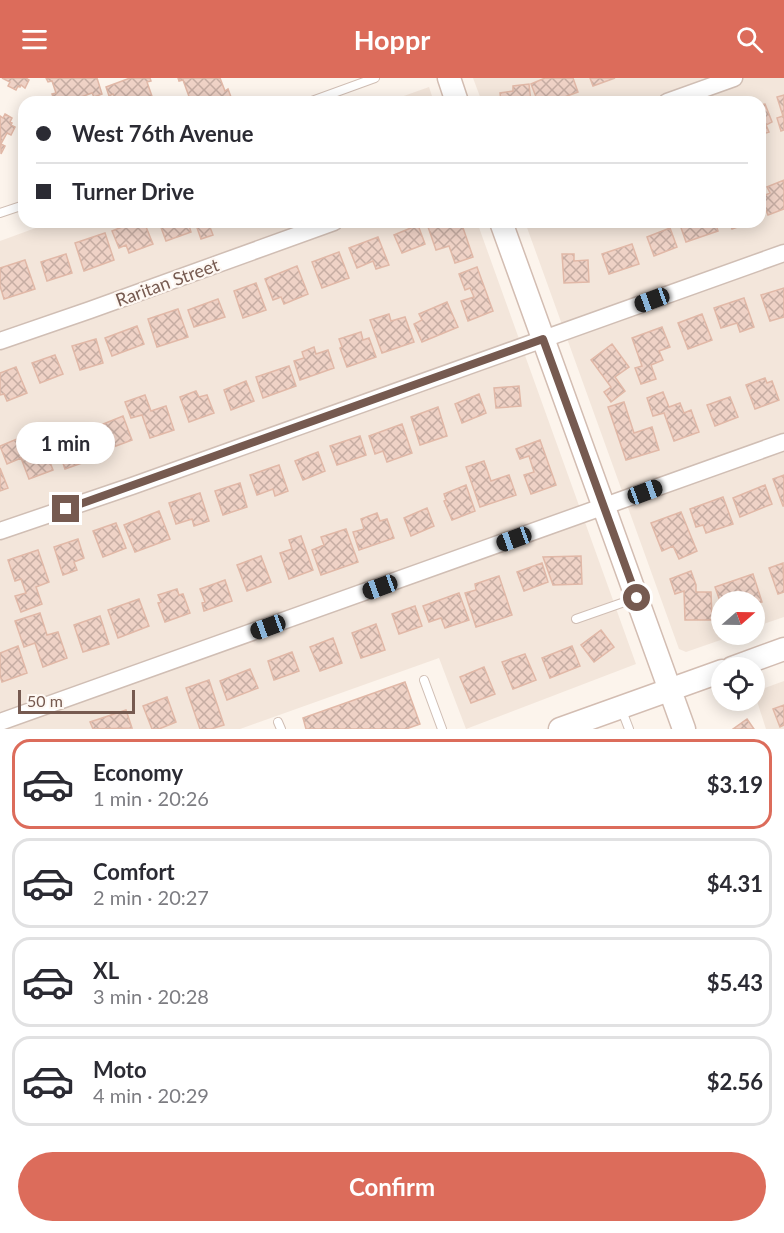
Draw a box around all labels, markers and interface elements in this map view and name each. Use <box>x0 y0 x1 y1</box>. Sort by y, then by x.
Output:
icon: menu <box>18 23 51 56</box>
text: Hoppr <box>354 23 430 56</box>
icon: search <box>733 23 766 56</box>
text: West 76th Avenue <box>72 120 253 147</box>
text: Turner Drive <box>72 178 194 205</box>
street label: Raritan Street <box>112 253 222 311</box>
car <box>632 285 672 315</box>
callout: 1 min <box>16 422 116 464</box>
text: 1 min <box>41 431 90 455</box>
car <box>625 477 665 507</box>
route end <box>52 495 79 522</box>
car <box>494 524 534 554</box>
car <box>360 572 400 602</box>
route start <box>623 584 650 611</box>
north arrow <box>711 591 765 645</box>
map controls <box>711 591 765 711</box>
car <box>248 612 288 642</box>
button: locate <box>711 657 765 711</box>
scale bar <box>18 687 135 714</box>
text: 50 m <box>27 691 63 710</box>
icon: car <box>21 757 75 811</box>
text: Economy <box>93 759 183 786</box>
text: $3.19 <box>707 771 763 798</box>
text: 1 min · 20:26 <box>93 786 209 810</box>
icon: car <box>21 856 75 910</box>
text: Comfort <box>93 858 175 885</box>
text: $4.31 <box>707 870 763 897</box>
text: 2 min · 20:27 <box>93 885 209 909</box>
icon: car <box>21 955 75 1009</box>
text: XL <box>93 957 119 984</box>
text: $5.43 <box>707 969 763 996</box>
text: 3 min · 20:28 <box>93 984 209 1008</box>
icon: car <box>21 1054 75 1108</box>
text: Moto <box>93 1056 147 1083</box>
text: $2.56 <box>707 1068 763 1095</box>
text: 4 min · 20:29 <box>93 1083 209 1107</box>
button: Confirm <box>18 1152 766 1221</box>

